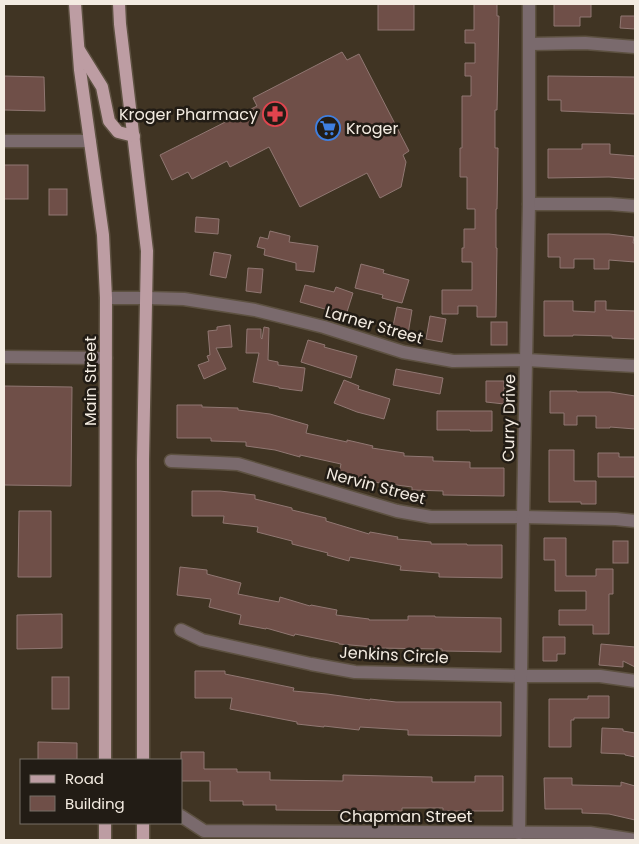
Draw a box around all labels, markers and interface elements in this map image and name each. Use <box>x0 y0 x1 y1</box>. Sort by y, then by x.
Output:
pharmacy icon: Kroger Pharmacy <box>262 101 288 127</box>
place label: Kroger Pharmacy <box>119 103 258 126</box>
supermarket icon: Kroger <box>315 115 341 141</box>
place label: Kroger <box>346 117 399 140</box>
street label: Larner Street <box>322 300 426 350</box>
street label: Main Street <box>79 336 102 426</box>
street label: Curry Drive <box>497 374 521 462</box>
street label: Nervin Street <box>324 462 428 510</box>
street label: Jenkins Circle <box>339 641 449 669</box>
legend <box>20 759 182 824</box>
text: Road <box>65 768 104 789</box>
text: Building <box>65 793 125 814</box>
street label: Chapman Street <box>340 805 473 828</box>

